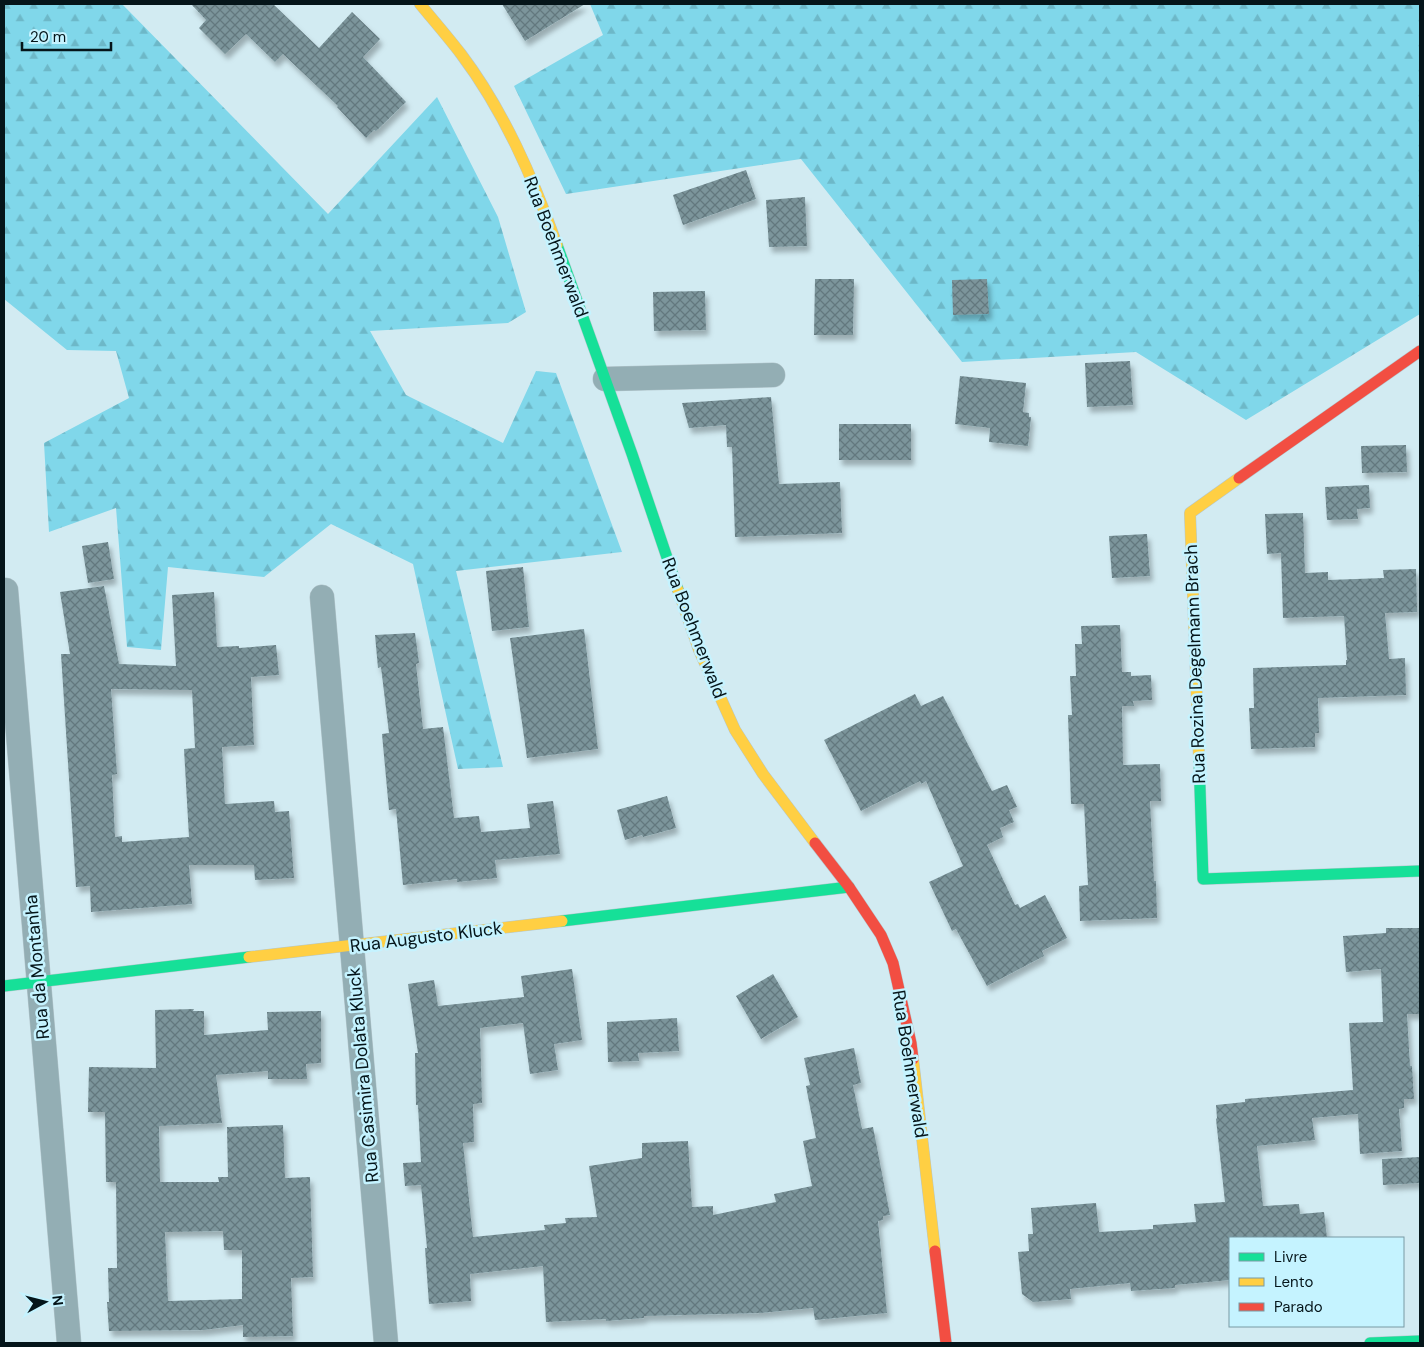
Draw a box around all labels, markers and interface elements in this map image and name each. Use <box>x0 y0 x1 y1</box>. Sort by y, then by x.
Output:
scale bar <box>22 20 111 52</box>
text: 20 m <box>30 27 66 47</box>
street label: Rua Boehmerwald <box>518 173 594 321</box>
street label: Rua Rozina Degelmann Brach <box>1179 544 1211 784</box>
street label: Rua Boehmerwald <box>656 554 732 702</box>
street label: Rua da Montanha <box>19 894 55 1040</box>
street label: Rua Augusto Kluck <box>349 916 503 958</box>
street label: Rua Casimira Dolata Kluck <box>342 967 384 1183</box>
street label: Rua Boehmerwald <box>886 988 934 1140</box>
legend <box>1229 1237 1404 1327</box>
text: Livre <box>1274 1247 1307 1267</box>
text: Lento <box>1274 1272 1313 1292</box>
north arrow <box>20 1277 70 1327</box>
text: N <box>48 1294 67 1307</box>
text: Parado <box>1274 1297 1323 1317</box>

